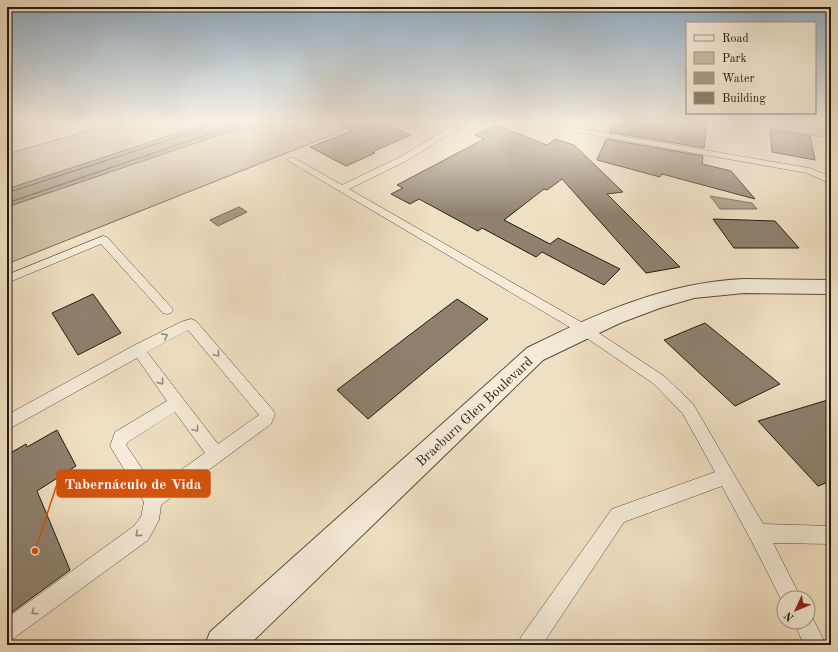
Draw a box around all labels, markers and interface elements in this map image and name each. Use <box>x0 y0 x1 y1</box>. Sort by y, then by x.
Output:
legend <box>686 22 816 114</box>
text: Road <box>722 33 749 45</box>
text: Park <box>722 53 747 65</box>
text: Water <box>722 73 755 85</box>
text: Building <box>722 93 766 105</box>
one-way arrow <box>160 333 168 341</box>
one-way arrow <box>212 349 219 357</box>
street label: Braeburn Glen Boulevard <box>414 354 536 469</box>
one-way arrow <box>156 378 164 385</box>
one-way arrow <box>192 425 199 432</box>
callout: Tabernáculo de Vida <box>57 470 210 497</box>
text: Tabernáculo de Vida <box>65 478 202 493</box>
one-way arrow <box>135 530 143 537</box>
north arrow <box>776 590 816 630</box>
one-way arrow <box>31 607 38 614</box>
text: N <box>783 609 797 623</box>

